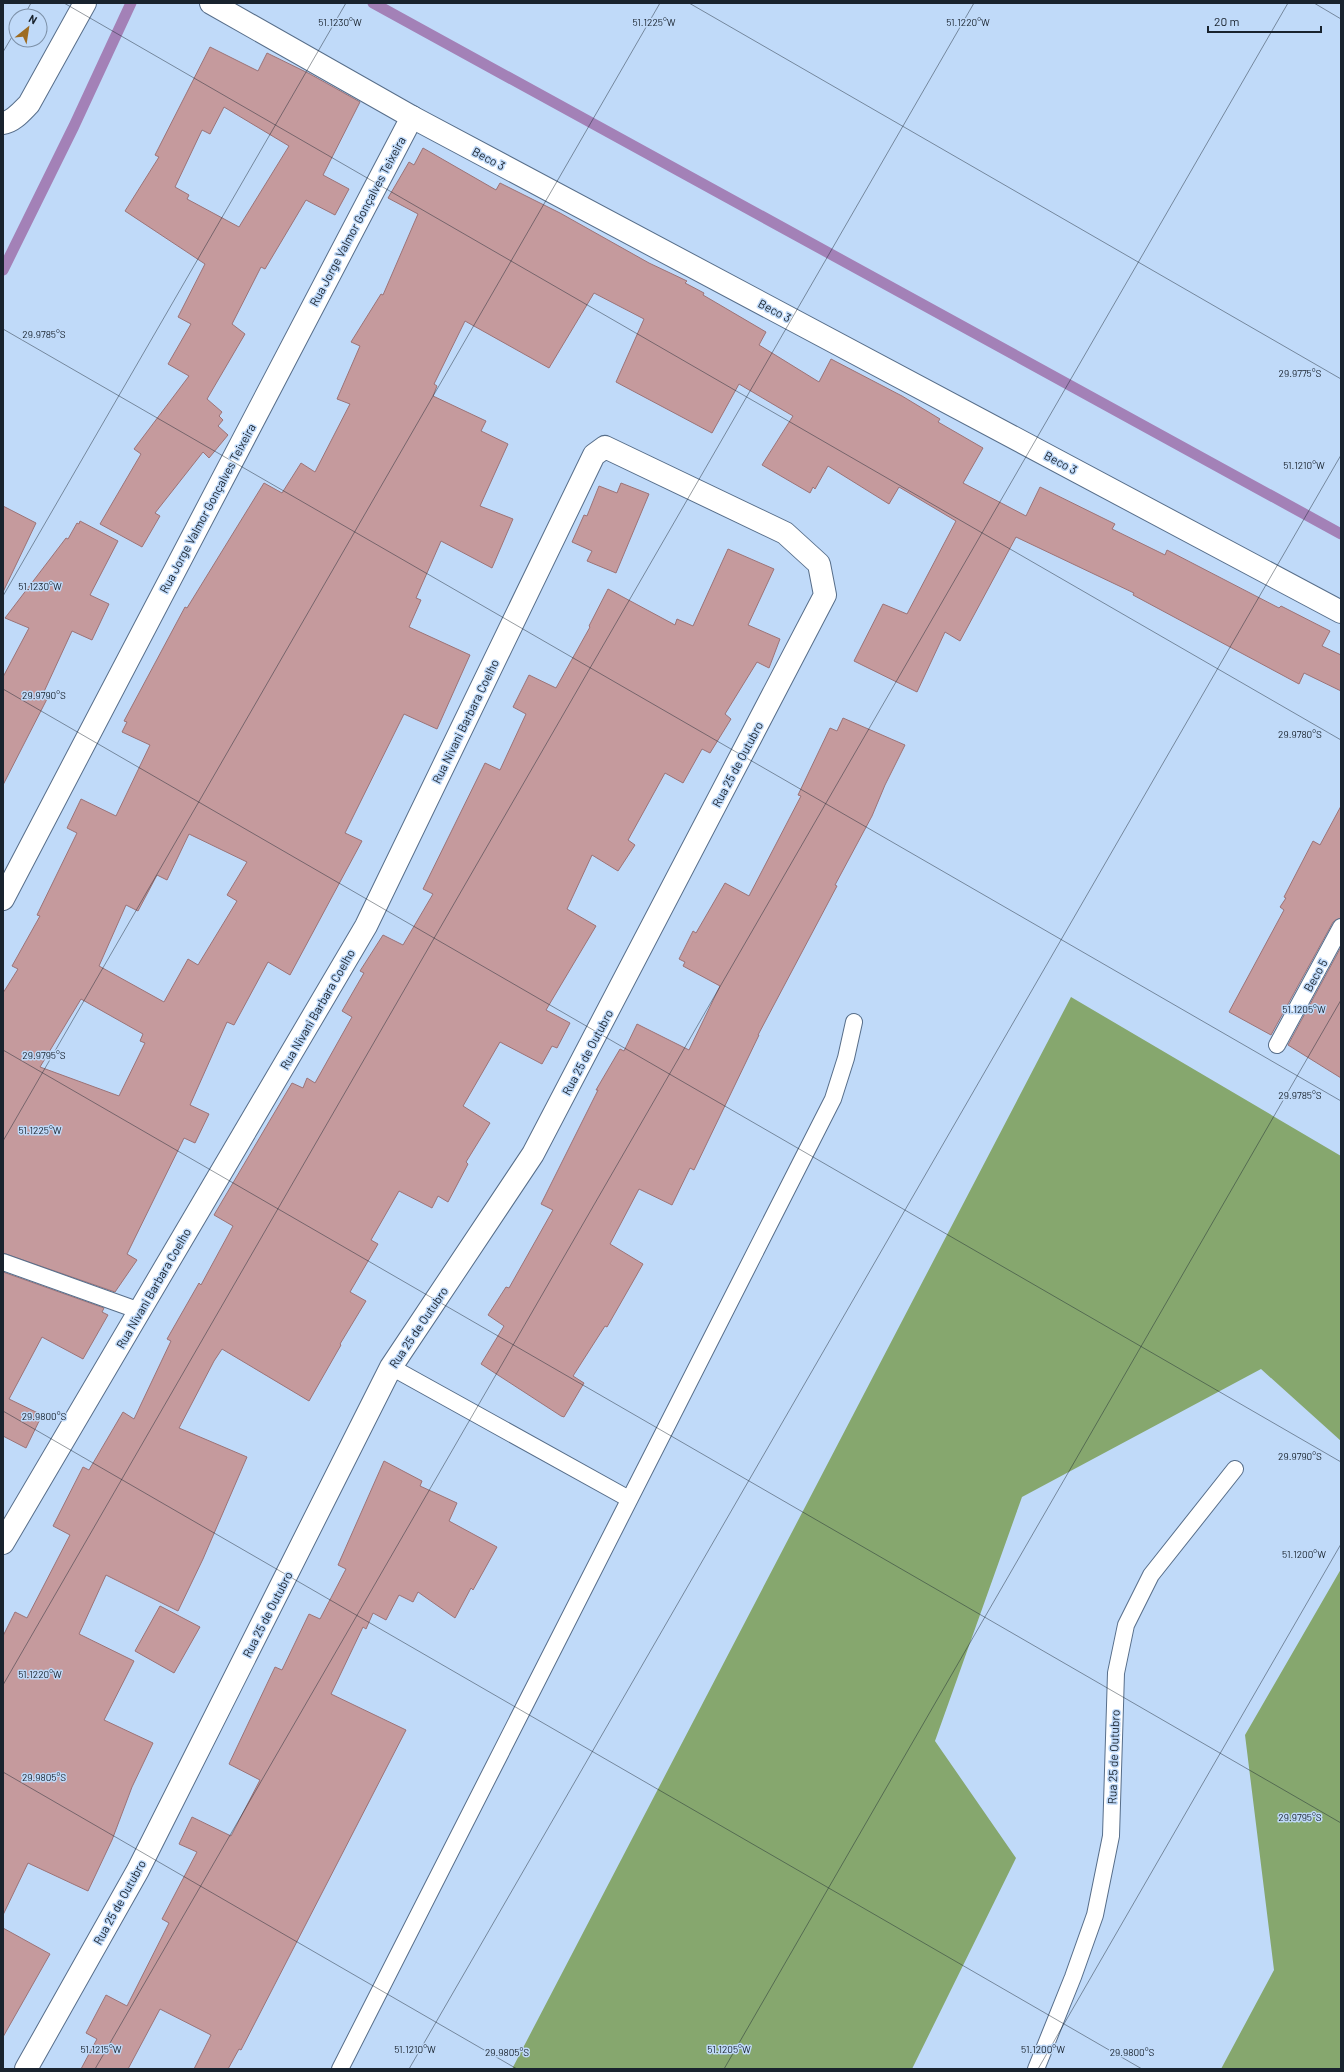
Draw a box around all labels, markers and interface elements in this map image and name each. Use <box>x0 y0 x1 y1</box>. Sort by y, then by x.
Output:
north arrow <box>8 8 48 48</box>
scale bar <box>1208 8 1321 34</box>
text: N <box>27 11 40 26</box>
text: 20 m <box>1214 14 1240 28</box>
text: 51.1230°W <box>318 16 362 28</box>
text: 51.1225°W <box>632 16 676 28</box>
text: 51.1220°W <box>946 16 990 28</box>
street label: Rua Jorge Valmor Gonçalves Teixeira <box>306 134 408 308</box>
street label: Beco 3 <box>470 144 508 172</box>
street label: Beco 3 <box>756 296 794 324</box>
text: 29.9785°S <box>22 328 66 340</box>
text: 29.9775°S <box>1279 367 1322 379</box>
street label: Rua Jorge Valmor Gonçalves Teixeira <box>156 421 258 595</box>
street label: Beco 3 <box>1042 448 1080 476</box>
text: 51.1210°W <box>1283 459 1325 471</box>
text: 51.1230°W <box>18 580 62 592</box>
street label: Rua Nivani Barbara Coelho <box>429 657 501 785</box>
text: 29.9790°S <box>22 689 66 701</box>
street label: Rua 25 de Outubro <box>709 719 765 809</box>
text: 29.9780°S <box>1278 728 1322 740</box>
street label: Rua Nivani Barbara Coelho <box>277 946 357 1072</box>
street label: Beco 5 <box>1300 956 1330 994</box>
text: 51.1205°W <box>1282 1003 1326 1015</box>
street label: Rua 25 de Outubro <box>559 1007 615 1097</box>
text: 29.9795°S <box>22 1049 66 1061</box>
text: 29.9785°S <box>1278 1089 1322 1101</box>
text: 51.1225°W <box>18 1124 62 1136</box>
street label: Rua Nivani Barbara Coelho <box>113 1225 193 1351</box>
street label: Rua 25 de Outubro <box>386 1284 450 1370</box>
text: 29.9800°S <box>22 1410 67 1422</box>
text: 29.9790°S <box>1278 1450 1322 1462</box>
text: 51.1200°W <box>1282 1548 1326 1560</box>
street label: Rua 25 de Outubro <box>239 1569 295 1659</box>
text: 51.1220°W <box>18 1668 62 1680</box>
street label: Rua 25 de Outubro <box>1104 1709 1122 1805</box>
text: 29.9805°S <box>22 1771 66 1783</box>
text: 29.9795°S <box>1278 1811 1322 1823</box>
street label: Rua 25 de Outubro <box>90 1857 148 1947</box>
text: 51.1215°W <box>80 2043 122 2055</box>
text: 51.1210°W <box>394 2043 436 2055</box>
text: 51.1205°W <box>707 2043 751 2055</box>
text: 51.1200°W <box>1021 2043 1065 2055</box>
text: 29.9805°S <box>485 2046 529 2058</box>
text: 29.9800°S <box>1110 2046 1155 2058</box>

